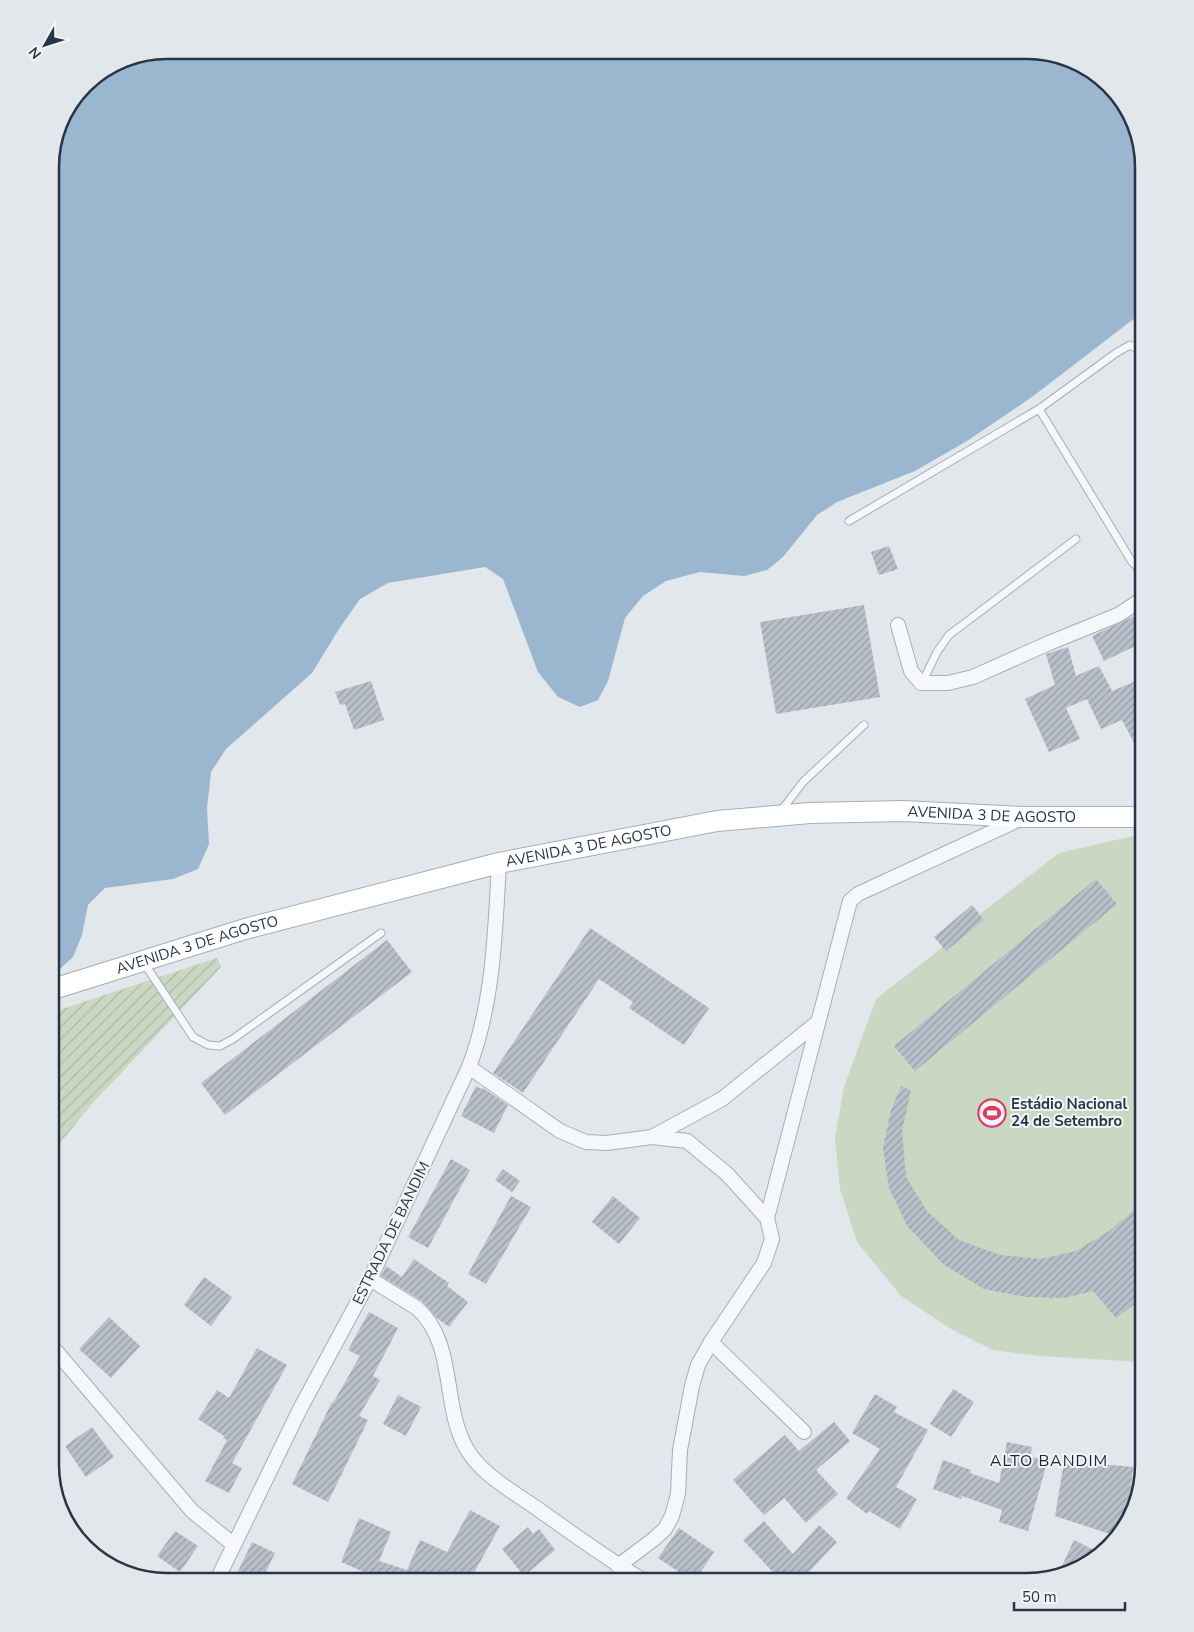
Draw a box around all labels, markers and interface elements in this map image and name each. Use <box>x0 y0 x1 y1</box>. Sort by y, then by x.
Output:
north arrow <box>20 20 70 70</box>
text: N <box>25 43 46 63</box>
street label: AVENIDA 3 DE AGOSTO <box>907 801 1076 827</box>
street label: AVENIDA 3 DE AGOSTO <box>504 820 673 872</box>
street label: AVENIDA 3 DE AGOSTO <box>114 911 280 979</box>
place label: Estádio Nacional 24 de Setembro <box>1011 1094 1128 1131</box>
sports icon: Estádio Nacional 24 de Setembro <box>977 1098 1007 1128</box>
street label: ESTRADA DE BANDIM <box>348 1158 434 1308</box>
district label: ALTO BANDIM <box>990 1450 1108 1472</box>
scale bar <box>1014 1580 1125 1612</box>
text: 50 m <box>1022 1587 1057 1607</box>

